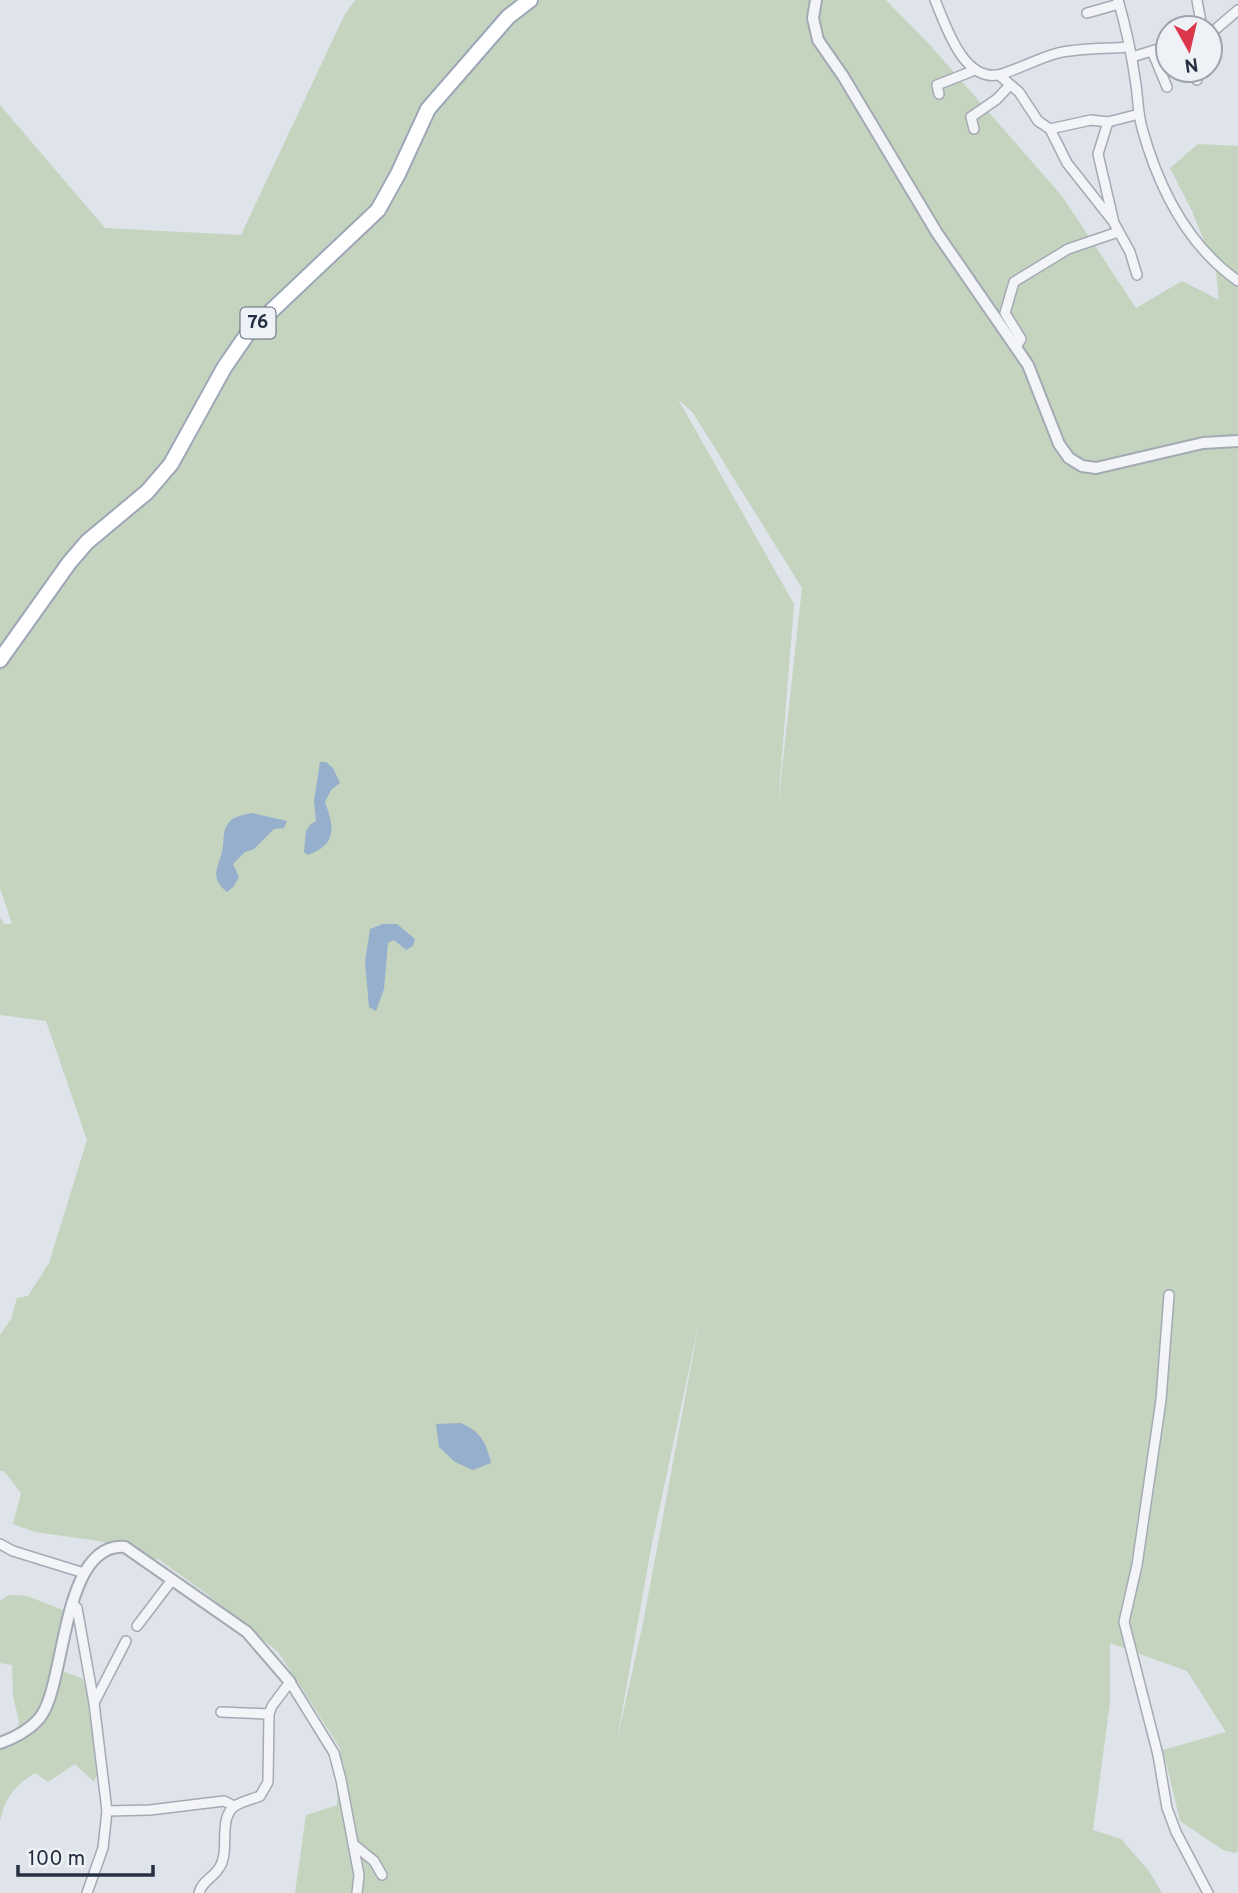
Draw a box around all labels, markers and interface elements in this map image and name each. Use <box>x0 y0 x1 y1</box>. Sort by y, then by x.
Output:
north arrow <box>1154 14 1224 84</box>
text: N <box>1183 51 1200 77</box>
road number: 76 <box>240 308 276 338</box>
scale bar <box>18 1834 152 1878</box>
text: 100 m <box>28 1846 85 1873</box>

